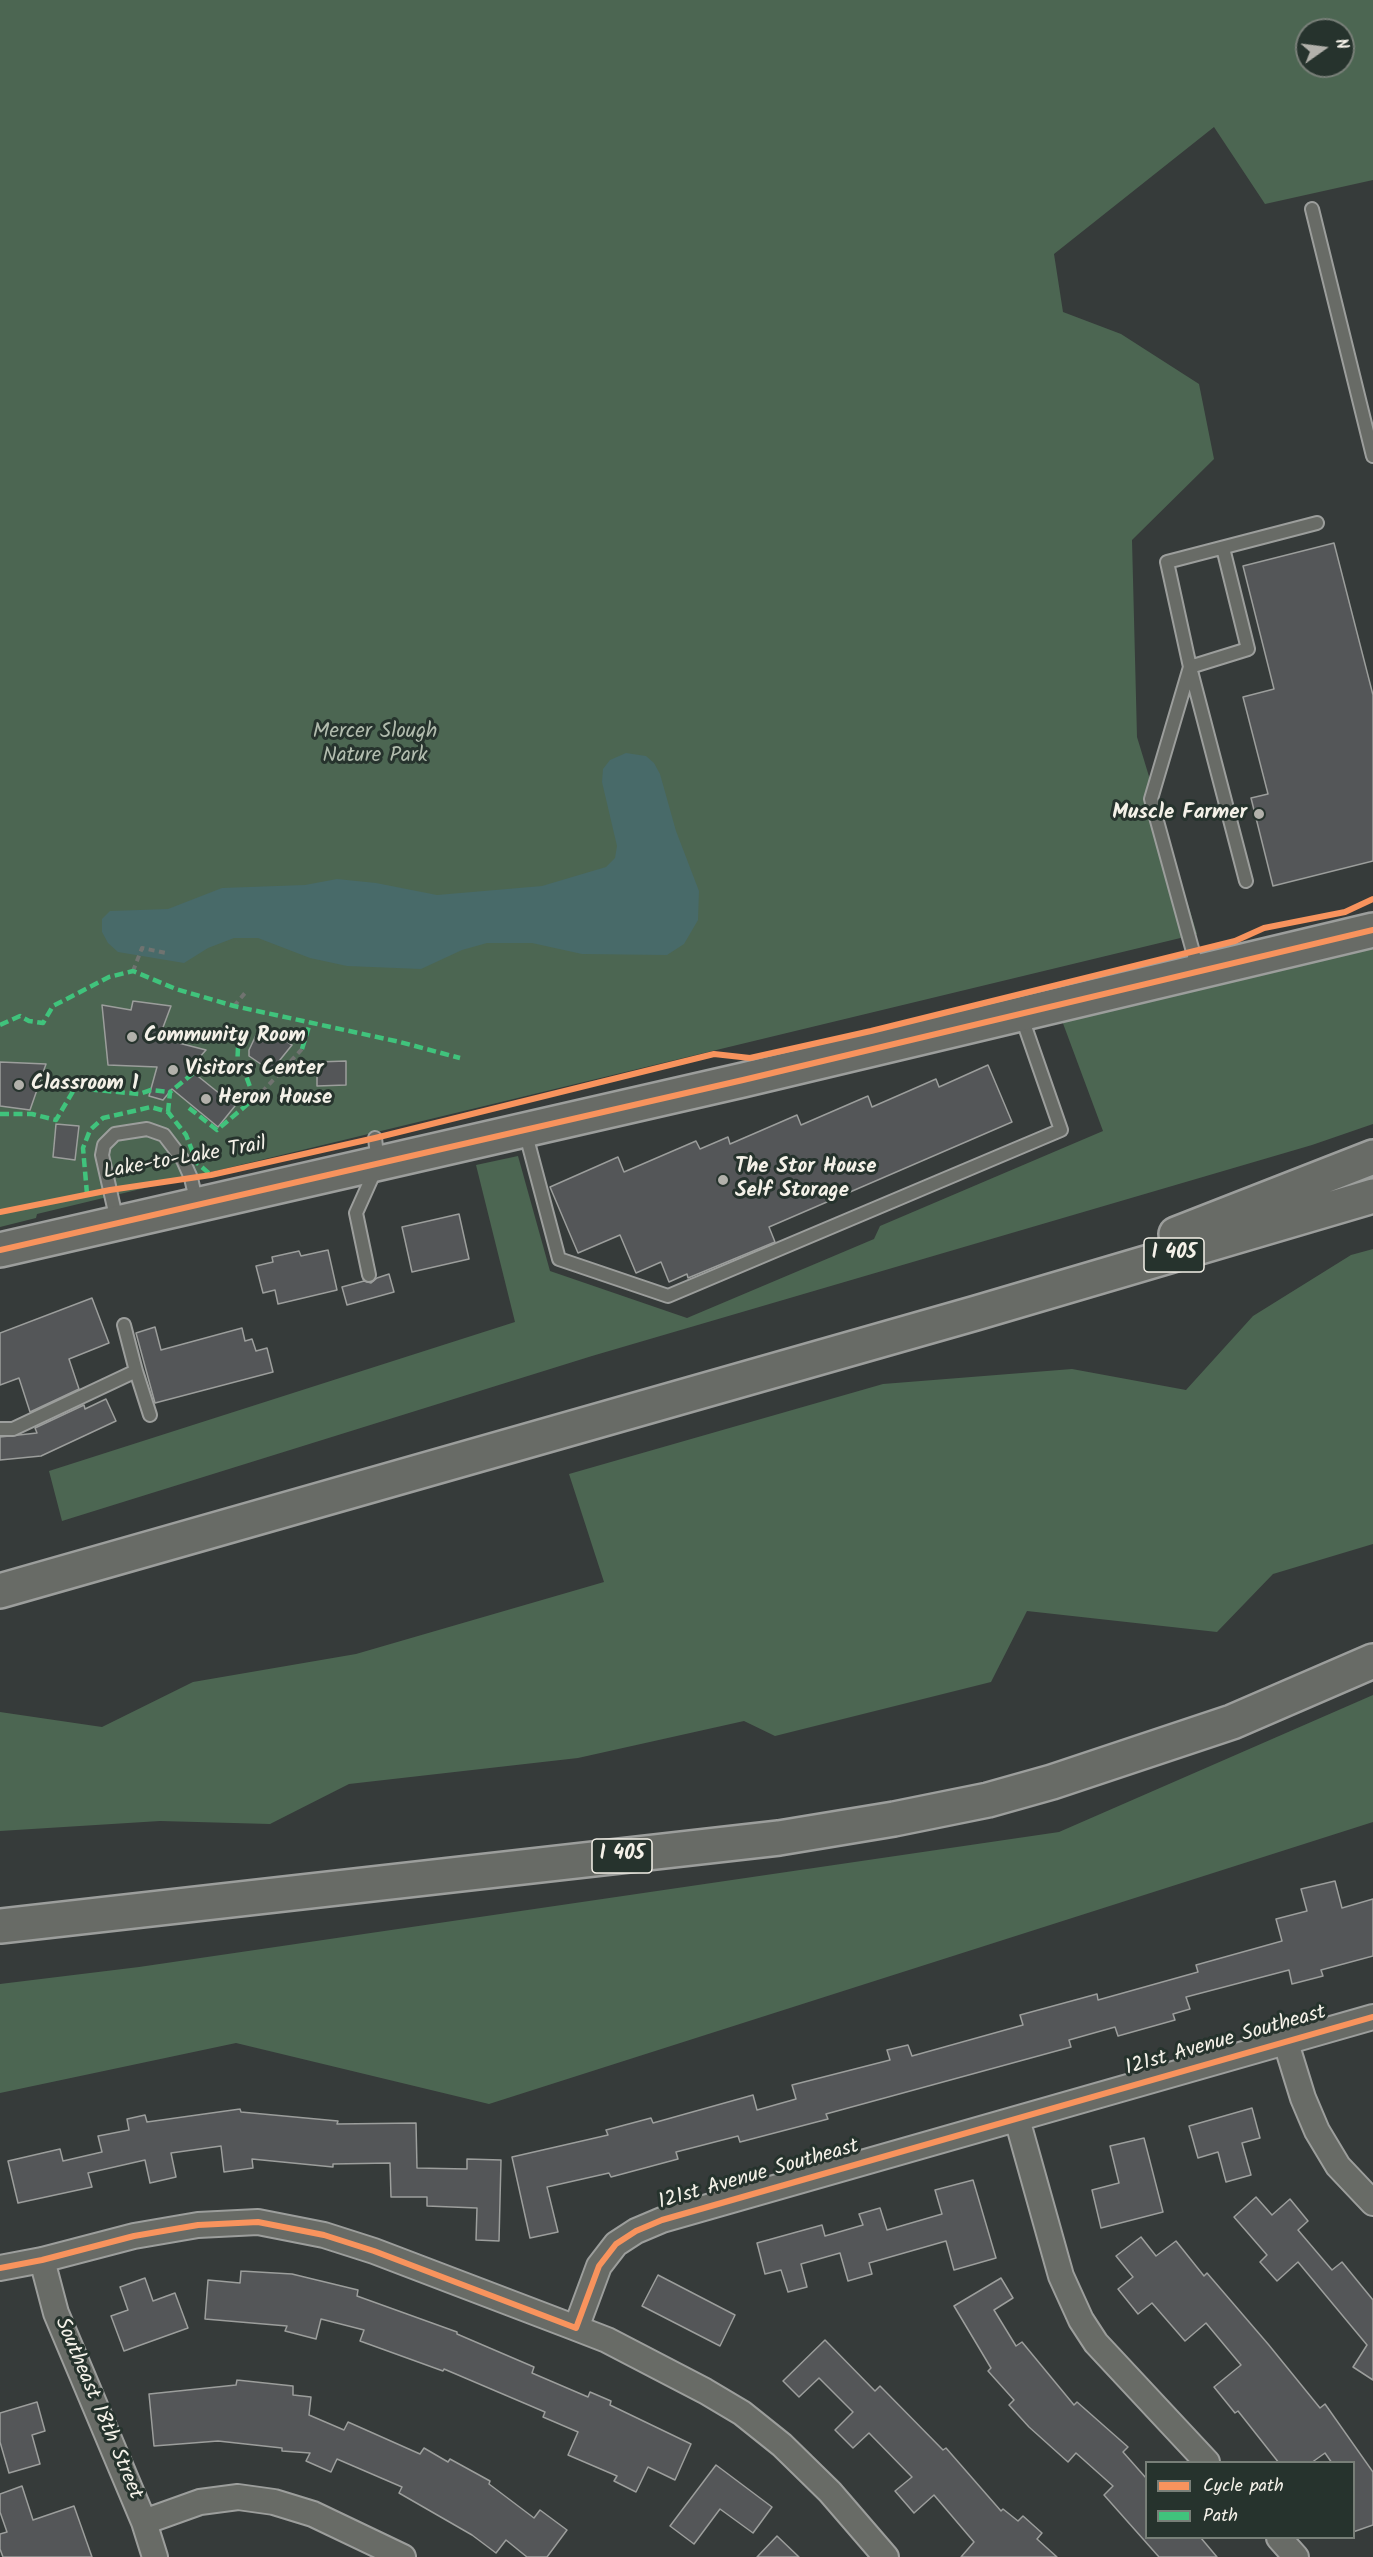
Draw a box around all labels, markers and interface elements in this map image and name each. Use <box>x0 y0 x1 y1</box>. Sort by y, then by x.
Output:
north arrow <box>1295 18 1355 78</box>
text: N <box>1328 36 1354 52</box>
park label: Mercer Slough Nature Park <box>313 720 437 770</box>
place label: Muscle Farmer <box>1112 801 1247 827</box>
marker: Muscle Farmer <box>1252 807 1266 821</box>
place label: Community Room <box>144 1024 306 1050</box>
marker: Community Room <box>125 1030 139 1044</box>
place label: Visitors Center <box>185 1057 324 1083</box>
marker: Visitors Center <box>166 1063 180 1077</box>
place label: Classroom 1 <box>31 1072 138 1098</box>
marker: Classroom 1 <box>12 1078 26 1092</box>
place label: Heron House <box>218 1086 332 1112</box>
marker: Heron House <box>199 1092 213 1106</box>
street label: Lake-to-Lake Trail <box>102 1133 268 1187</box>
place label: The Stor House Self Storage <box>735 1155 876 1205</box>
marker: The Stor House Self Storage <box>716 1173 730 1187</box>
road number: I 405 <box>1144 1238 1204 1272</box>
road number: I 405 <box>592 1839 652 1873</box>
street label: 121st Avenue Southeast <box>1123 2001 1329 2083</box>
street label: 121st Avenue Southeast <box>656 2135 862 2217</box>
street label: Southeast 18th Street <box>47 2314 147 2504</box>
legend <box>1145 2461 1355 2539</box>
text: Cycle path <box>1203 2472 1284 2501</box>
text: Path <box>1203 2502 1238 2531</box>

